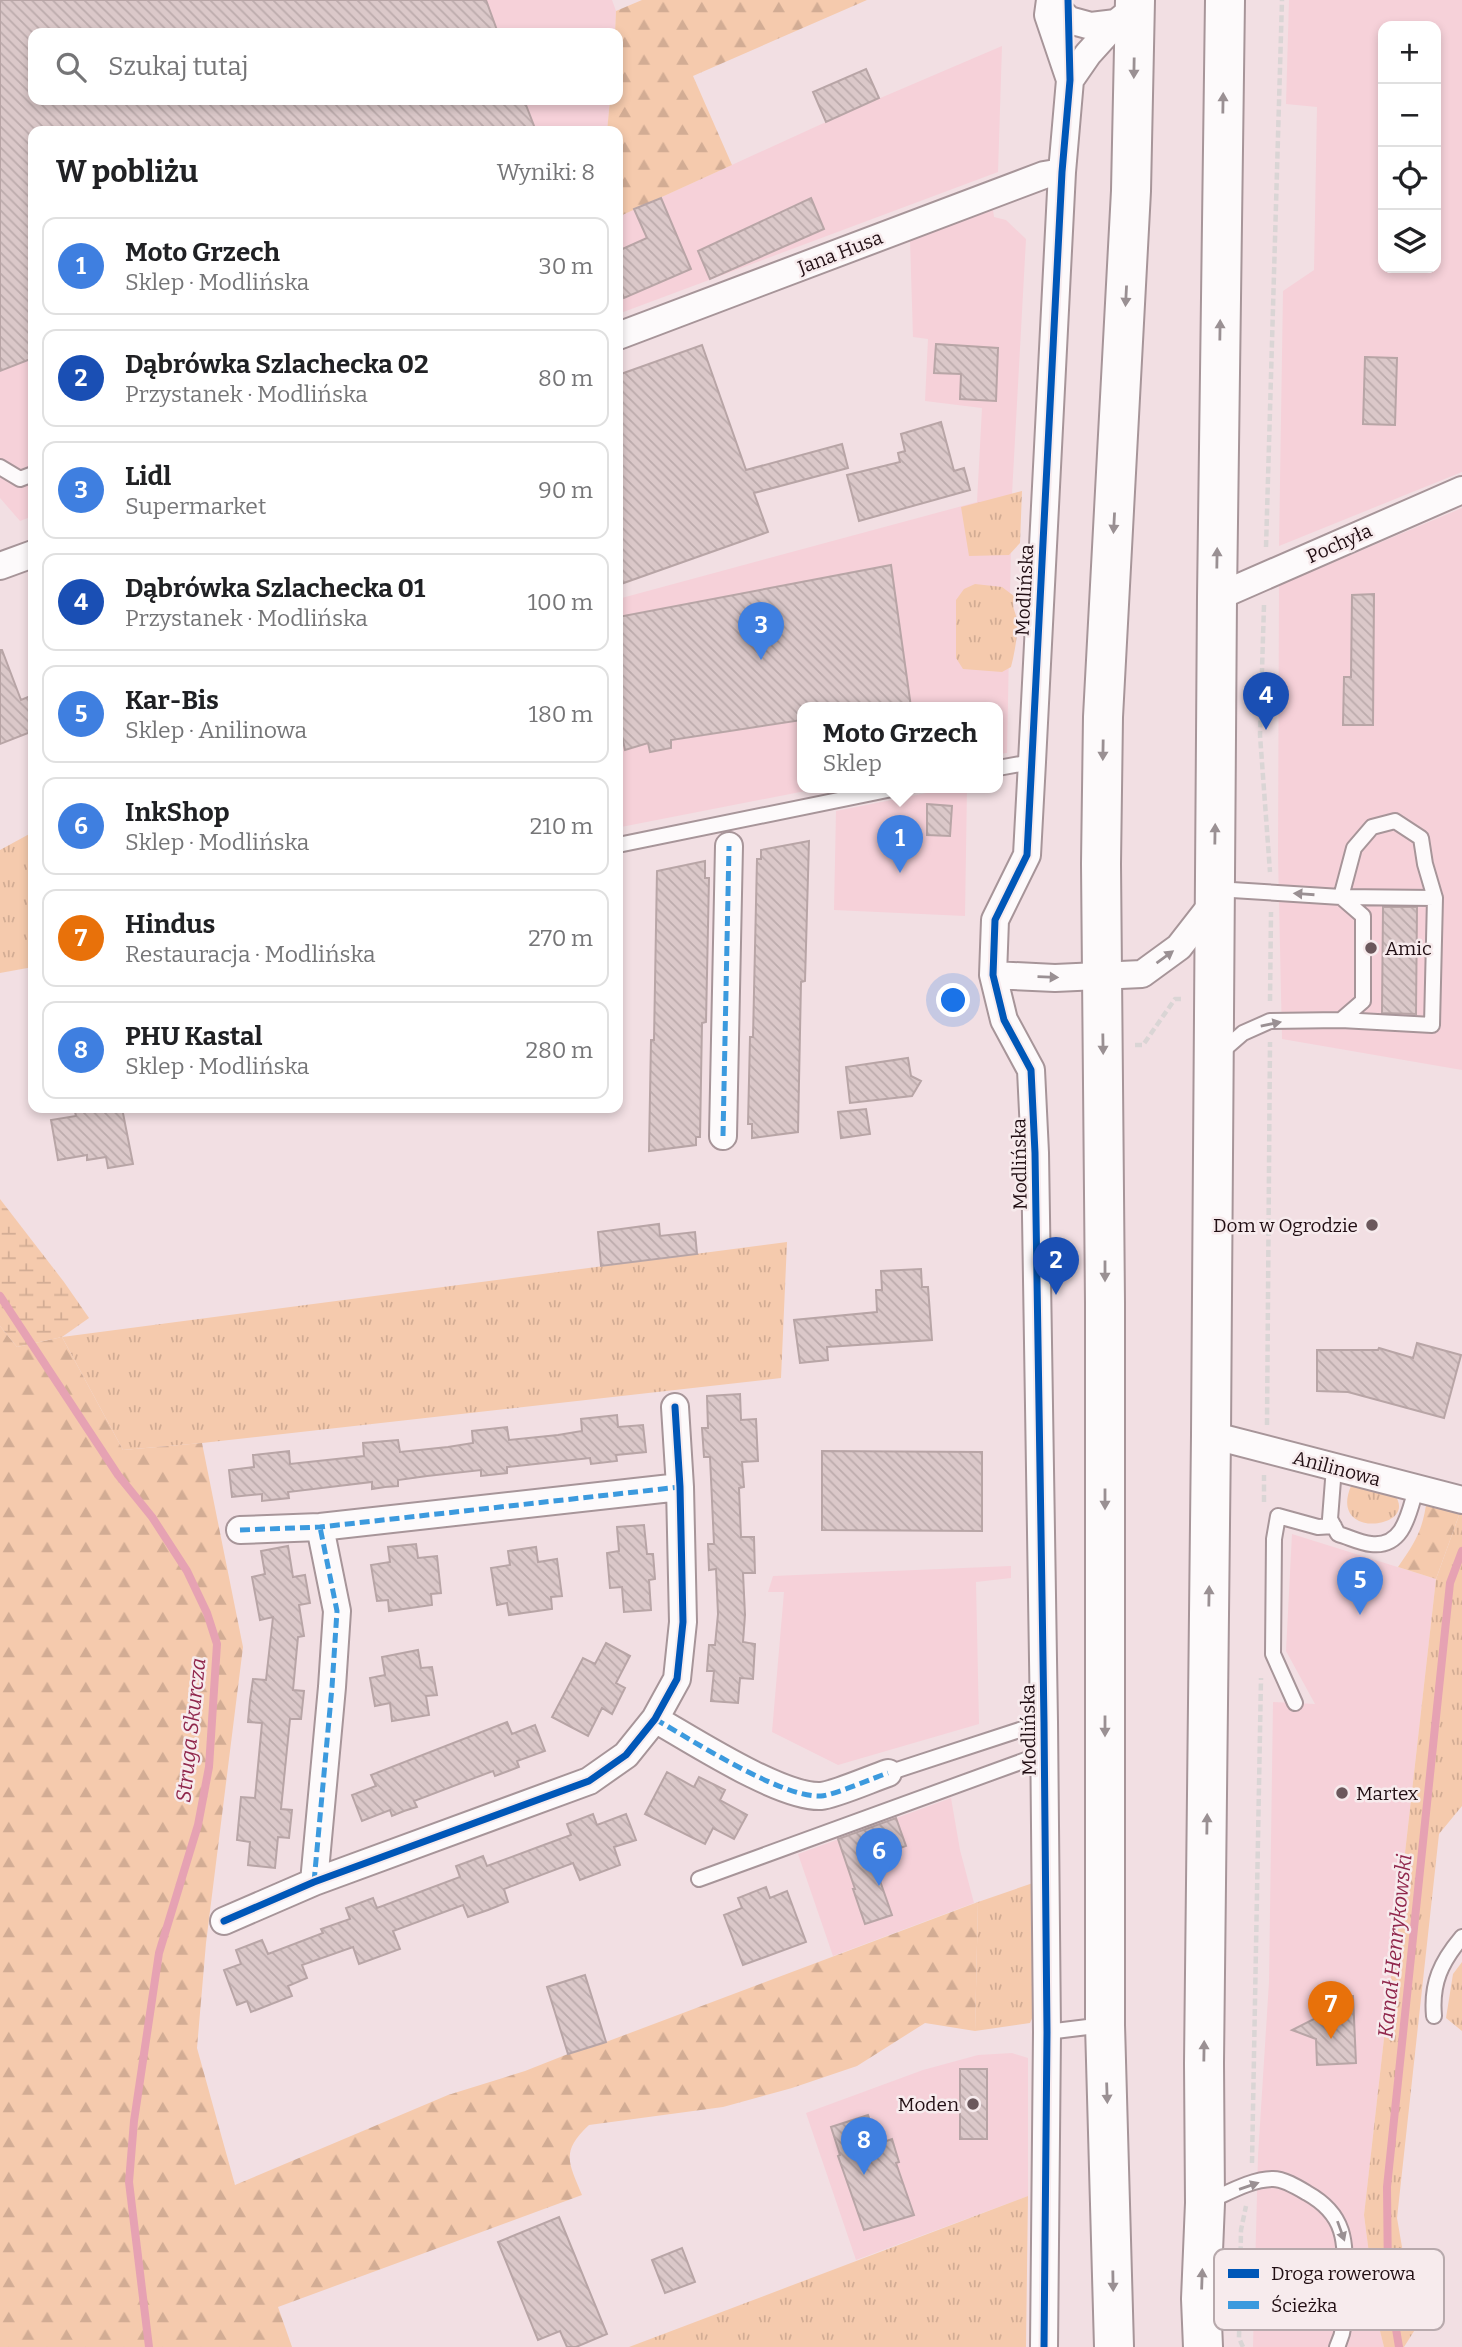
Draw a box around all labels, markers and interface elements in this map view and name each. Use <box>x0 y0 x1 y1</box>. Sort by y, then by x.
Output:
map controls <box>1378 21 1441 273</box>
button: + <box>1378 21 1441 84</box>
search box <box>28 28 623 105</box>
icon: search <box>52 48 90 86</box>
text: Szukaj tutaj <box>108 51 249 82</box>
one-way arrow <box>1128 57 1139 79</box>
button: − <box>1378 84 1441 147</box>
one-way arrow <box>1217 91 1229 113</box>
button: locate <box>1378 147 1441 210</box>
text: W pobliżu <box>56 154 198 190</box>
text: Wyniki: 8 <box>497 158 595 186</box>
button: layers <box>1378 210 1441 273</box>
street label: Jana Husa <box>794 226 886 279</box>
text: Moto Grzech <box>125 237 280 268</box>
text: 1 <box>76 252 86 280</box>
text: 30 m <box>539 252 593 280</box>
text: Sklep · Modlińska <box>125 268 309 296</box>
one-way arrow <box>1120 285 1131 307</box>
one-way arrow <box>1214 319 1226 341</box>
text: Dąbrówka Szlachecka 02 <box>125 349 429 380</box>
text: 2 <box>75 364 87 392</box>
text: 80 m <box>538 364 593 392</box>
text: Przystanek · Modlińska <box>125 380 368 408</box>
text: Lidl <box>125 461 171 492</box>
text: 3 <box>74 476 88 504</box>
text: 90 m <box>538 476 593 504</box>
text: Supermarket <box>125 492 266 520</box>
one-way arrow <box>1108 512 1119 534</box>
street label: Pochyła <box>1303 519 1376 568</box>
street label: Modlińska <box>1011 543 1038 636</box>
one-way arrow <box>1211 546 1223 568</box>
text: Dąbrówka Szlachecka 01 <box>125 573 425 604</box>
text: 4 <box>74 588 88 616</box>
text: 100 m <box>528 588 593 616</box>
pin: 3 <box>738 602 784 660</box>
text: Przystanek · Modlińska <box>125 604 368 632</box>
pin: 4 <box>1243 672 1289 730</box>
text: Kar-Bis <box>125 685 219 716</box>
text: 5 <box>75 700 87 728</box>
text: 180 m <box>529 700 593 728</box>
popup <box>797 702 1003 793</box>
text: Sklep · Anilinowa <box>125 716 307 744</box>
text: Moto Grzech <box>823 718 977 749</box>
one-way arrow <box>1097 739 1109 761</box>
text: Sklep <box>823 749 882 777</box>
text: InkShop <box>125 797 230 828</box>
text: 6 <box>74 812 88 840</box>
text: 210 m <box>530 812 593 840</box>
pin: 1 <box>877 815 923 873</box>
one-way arrow <box>1209 823 1221 845</box>
text: Sklep · Modlińska <box>125 828 309 856</box>
one-way arrow <box>1292 889 1314 900</box>
text: Hindus <box>125 909 215 940</box>
text: 7 <box>75 924 87 952</box>
text: 270 m <box>528 924 593 952</box>
place label: Amic <box>1385 937 1432 960</box>
text: Restauracja · Modlińska <box>125 940 376 968</box>
marker: Amic <box>1363 940 1379 956</box>
one-way arrow <box>1156 950 1174 964</box>
one-way arrow <box>1037 972 1059 983</box>
your location <box>936 983 970 1017</box>
one-way arrow <box>1260 1018 1282 1029</box>
text: PHU Kastal <box>125 1021 263 1052</box>
one-way arrow <box>1097 1033 1109 1055</box>
text: 8 <box>74 1036 88 1064</box>
text: 280 m <box>525 1036 593 1064</box>
text: Sklep · Modlińska <box>125 1052 309 1080</box>
street label: Modlińska <box>1007 1117 1032 1210</box>
place label: Dom w Ogrodzie <box>1213 1214 1358 1237</box>
marker: Dom w Ogrodzie <box>1364 1217 1380 1233</box>
pin: 2 <box>1033 1237 1079 1295</box>
one-way arrow <box>1099 1260 1111 1282</box>
street label: Anilinowa <box>1291 1446 1384 1491</box>
one-way arrow <box>1099 1488 1111 1510</box>
pin: 5 <box>1337 1557 1383 1615</box>
one-way arrow <box>1203 1585 1215 1607</box>
water label: Struga Skurcza <box>170 1656 212 1804</box>
street label: Modlińska <box>1016 1683 1041 1776</box>
one-way arrow <box>1099 1715 1111 1737</box>
place label: Martex <box>1356 1782 1419 1805</box>
marker: Martex <box>1334 1785 1350 1801</box>
one-way arrow <box>1201 1813 1213 1835</box>
pin: 6 <box>856 1828 902 1886</box>
water label: Kanał Henrykowski <box>1372 1853 1418 2039</box>
pin: 7 <box>1308 1981 1354 2039</box>
one-way arrow <box>1198 2040 1210 2062</box>
one-way arrow <box>1102 2082 1113 2104</box>
place label: Moden <box>898 2093 959 2116</box>
marker: Moden <box>965 2096 981 2112</box>
pin: 8 <box>841 2117 887 2175</box>
one-way arrow <box>1238 2180 1259 2191</box>
one-way arrow <box>1336 2220 1347 2241</box>
legend <box>1214 2249 1444 2330</box>
text: Droga rowerowa <box>1271 2262 1416 2285</box>
one-way arrow <box>1196 2268 1208 2290</box>
one-way arrow <box>1107 2270 1118 2292</box>
text: Ścieżka <box>1271 2294 1338 2317</box>

